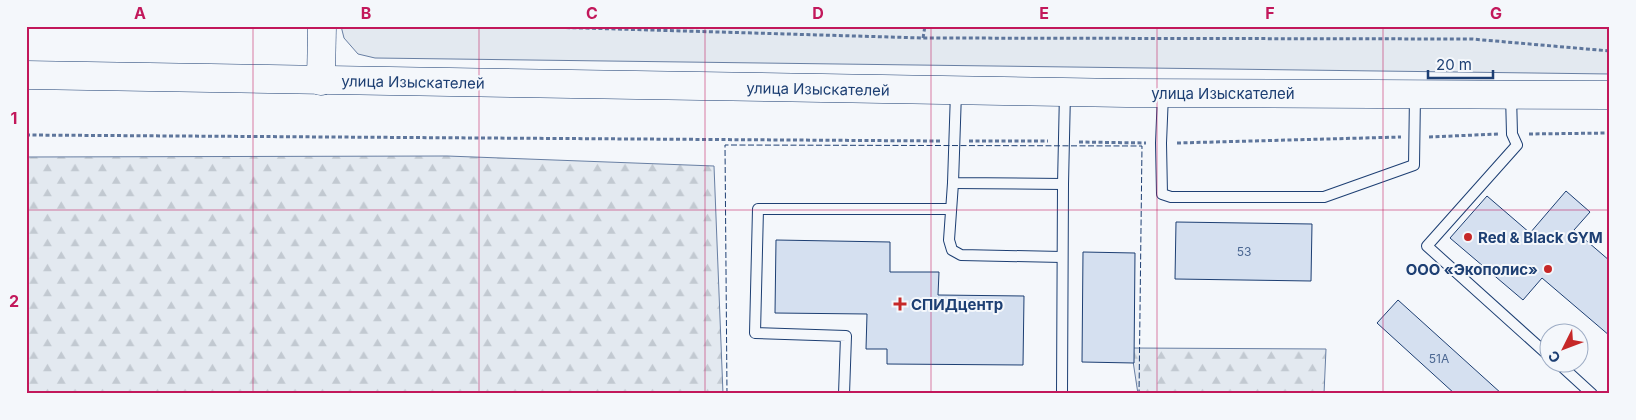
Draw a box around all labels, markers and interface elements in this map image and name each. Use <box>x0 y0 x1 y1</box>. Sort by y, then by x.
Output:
text: A <box>134 3 146 23</box>
text: B <box>361 3 371 23</box>
text: C <box>586 3 598 23</box>
text: D <box>812 3 824 23</box>
text: E <box>1039 3 1049 23</box>
text: F <box>1265 3 1275 23</box>
text: G <box>1490 3 1502 23</box>
scale bar <box>1428 48 1494 80</box>
text: 20 m <box>1436 55 1472 74</box>
street label: улица Изыскателей <box>341 71 485 93</box>
street label: улица Изыскателей <box>746 78 890 100</box>
street label: улица Изыскателей <box>1151 84 1295 103</box>
text: 1 <box>11 108 17 128</box>
place label: Red & Black GYM <box>1478 228 1603 247</box>
marker: Red & Black GYM <box>1462 231 1474 243</box>
house number: 53 <box>1237 244 1251 259</box>
place label: ООО «Экополис» <box>1406 260 1538 279</box>
marker: ООО «Экополис» <box>1542 263 1554 275</box>
text: 2 <box>9 291 19 311</box>
place label: СПИДцентр <box>911 295 1003 314</box>
marker: СПИДцентр <box>893 297 907 311</box>
north arrow <box>1538 322 1588 372</box>
text: С <box>1544 347 1564 367</box>
house number: 51А <box>1429 351 1449 366</box>

